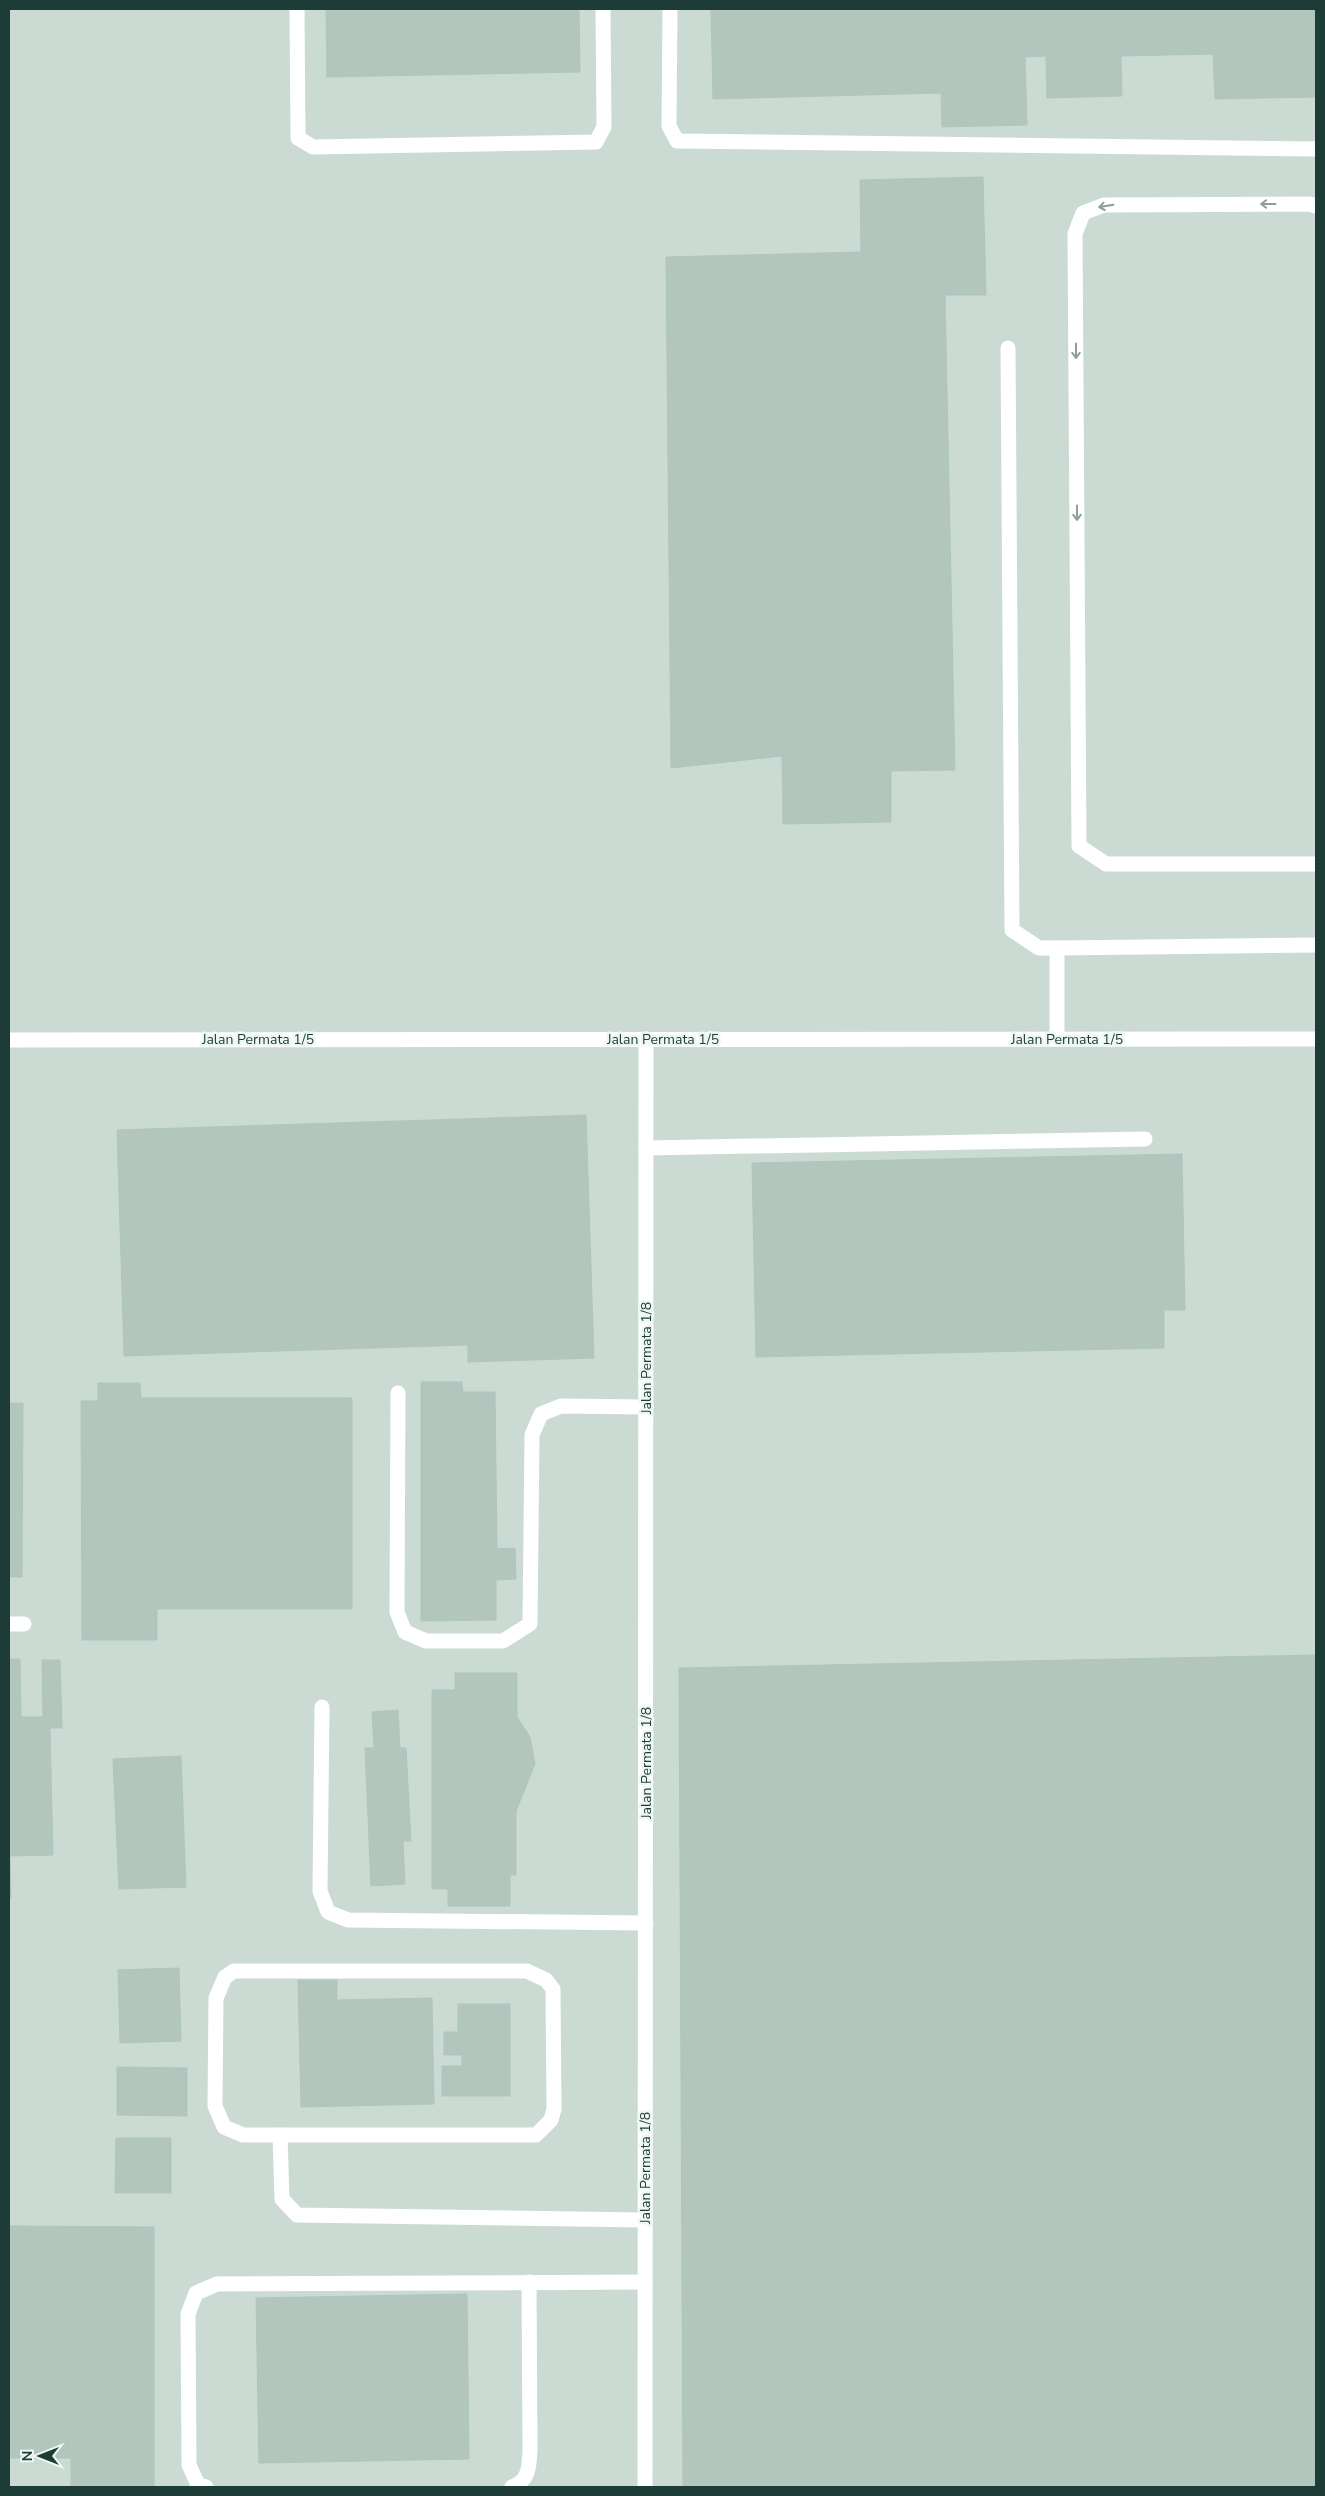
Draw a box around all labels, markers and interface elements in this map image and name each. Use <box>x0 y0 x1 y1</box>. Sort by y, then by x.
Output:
one-way arrow <box>1260 199 1276 209</box>
one-way arrow <box>1098 202 1114 212</box>
one-way arrow <box>1071 342 1081 358</box>
one-way arrow <box>1072 504 1082 521</box>
street label: Jalan Permata 1/5 <box>201 1030 314 1049</box>
street label: Jalan Permata 1/5 <box>606 1030 719 1049</box>
street label: Jalan Permata 1/5 <box>1010 1030 1123 1049</box>
street label: Jalan Permata 1/8 <box>637 1302 656 1415</box>
street label: Jalan Permata 1/8 <box>637 1707 656 1820</box>
street label: Jalan Permata 1/8 <box>636 2112 655 2225</box>
north arrow <box>15 2431 65 2481</box>
text: N <box>18 2451 37 2461</box>

